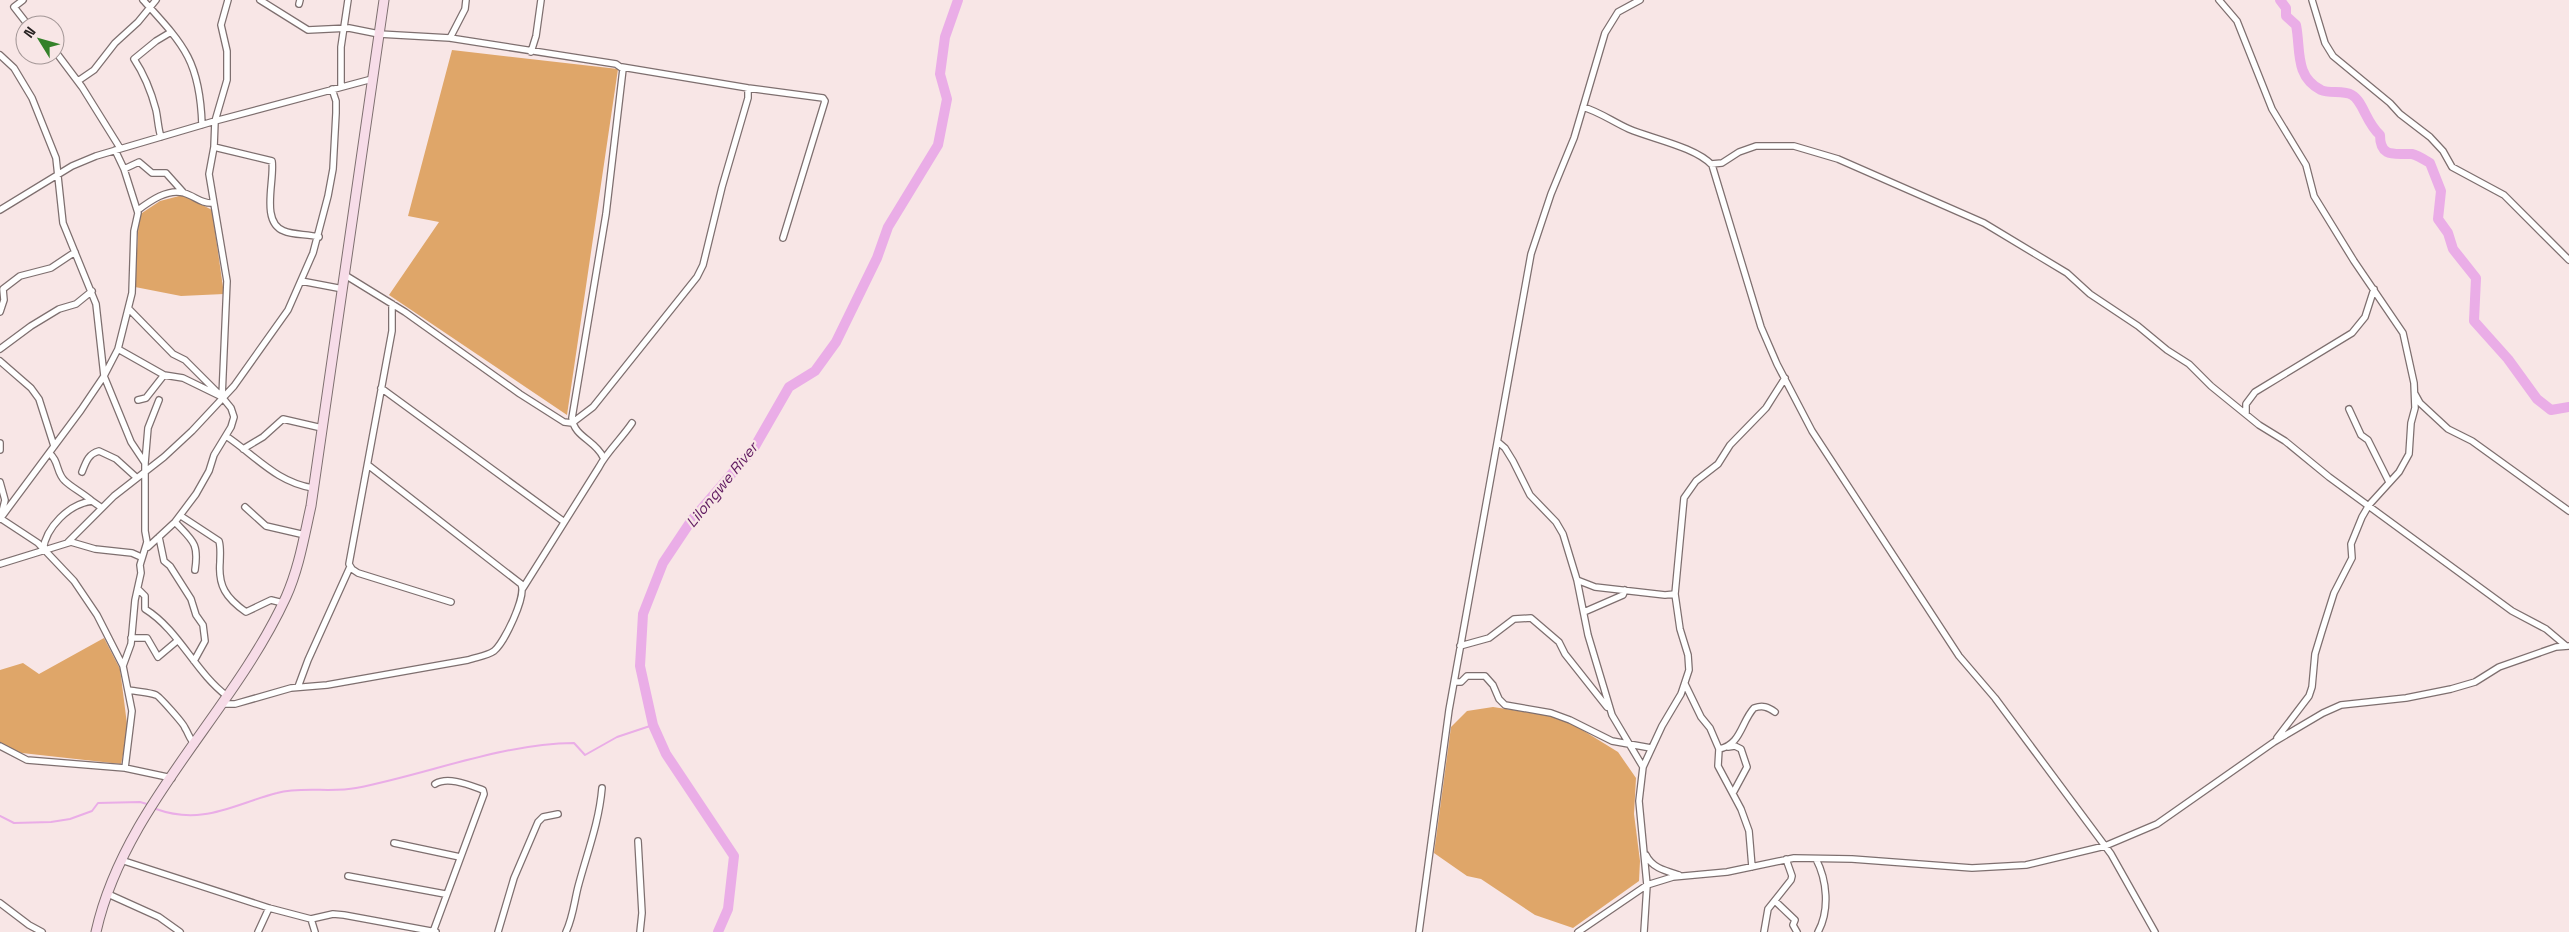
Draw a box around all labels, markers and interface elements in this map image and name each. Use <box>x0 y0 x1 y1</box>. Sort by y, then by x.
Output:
north arrow <box>15 15 65 65</box>
text: N <box>20 23 40 41</box>
water label: Lilongwe River <box>682 437 762 531</box>

